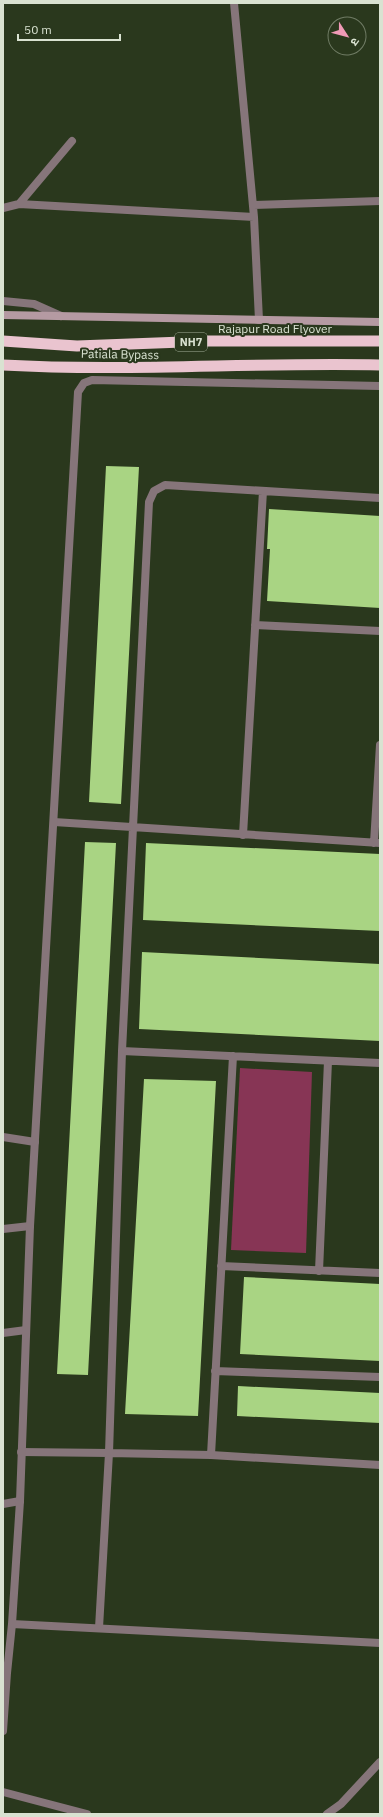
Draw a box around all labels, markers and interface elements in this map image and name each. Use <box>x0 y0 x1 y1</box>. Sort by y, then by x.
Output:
scale bar <box>18 16 120 42</box>
north arrow <box>327 16 367 56</box>
text: 50 m <box>24 22 52 37</box>
text: उ <box>347 35 363 49</box>
street label: Rajapur Road Flyover <box>218 321 333 336</box>
road number: NH7 <box>175 333 207 351</box>
street label: Patiala Bypass <box>81 346 159 362</box>

